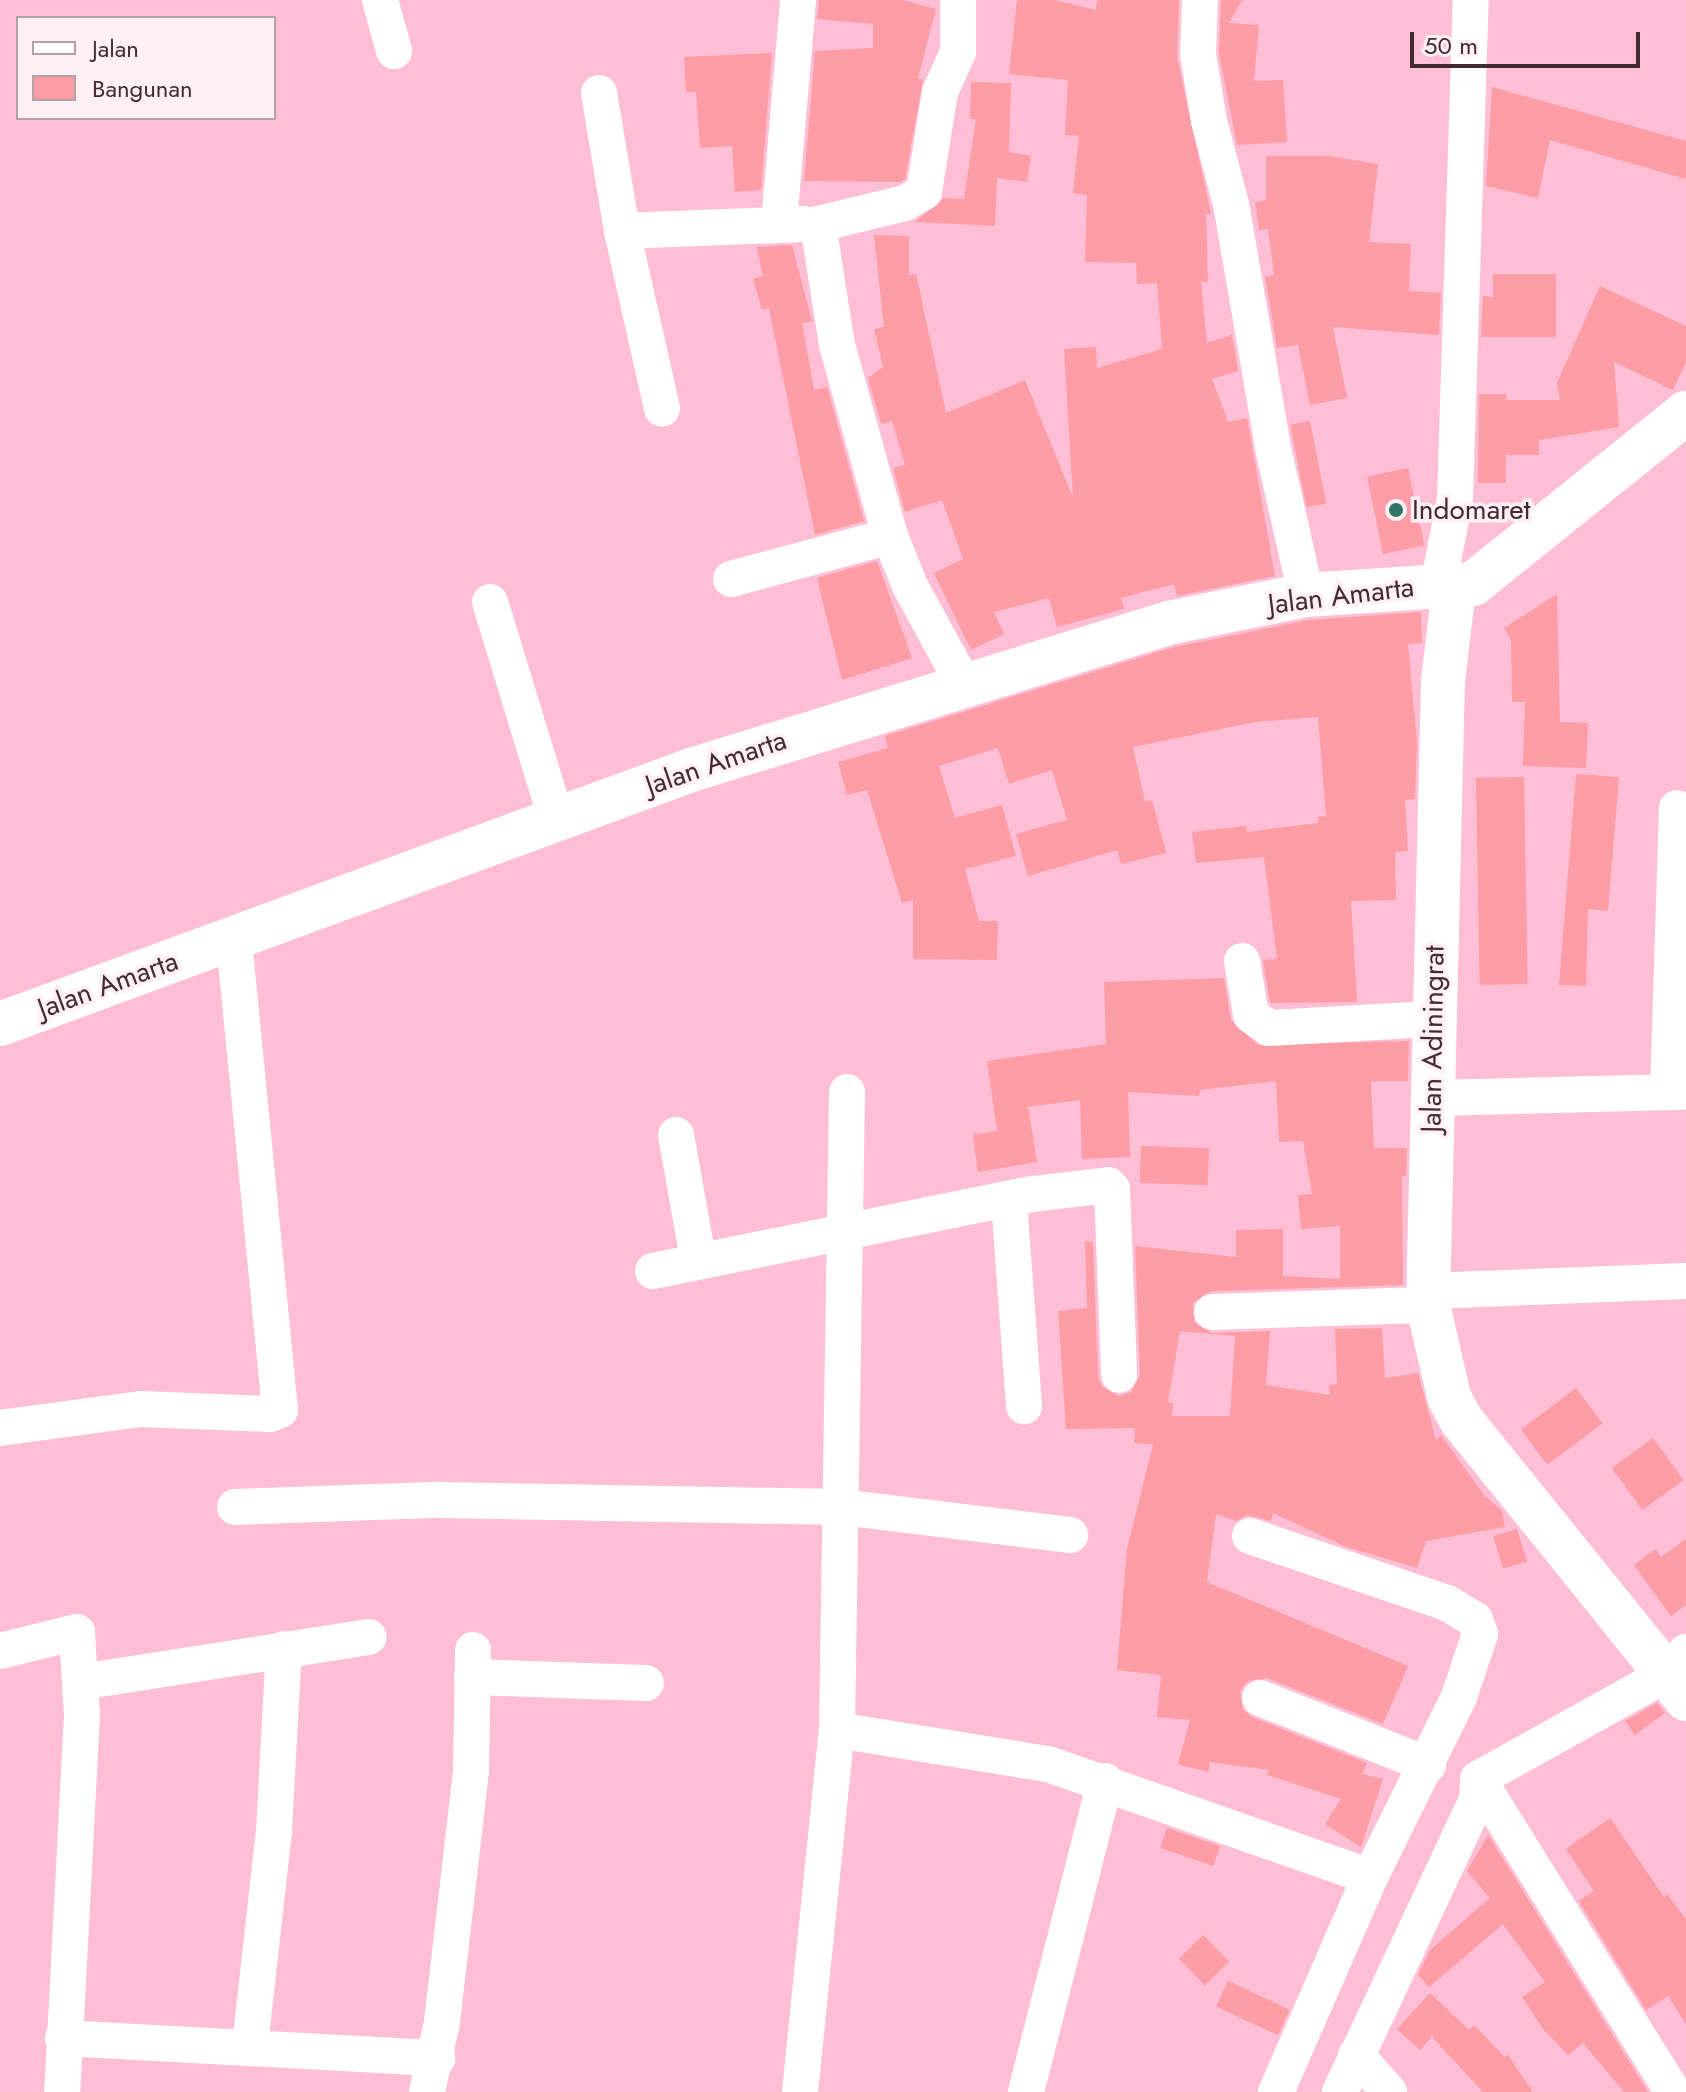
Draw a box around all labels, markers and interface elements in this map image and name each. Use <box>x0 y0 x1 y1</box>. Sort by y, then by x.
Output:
legend <box>16 16 276 120</box>
scale bar <box>1414 16 1644 66</box>
text: 50 m <box>1424 28 1478 63</box>
text: Jalan <box>92 31 139 66</box>
text: Bangunan <box>92 71 193 106</box>
place label: Indomaret <box>1412 493 1530 527</box>
marker: Indomaret <box>1387 501 1405 519</box>
street label: Jalan Amarta <box>1266 570 1416 622</box>
street label: Jalan Amarta <box>641 723 791 803</box>
street label: Jalan Amarta <box>33 944 183 1026</box>
street label: Jalan Adiningrat <box>1415 945 1451 1133</box>

